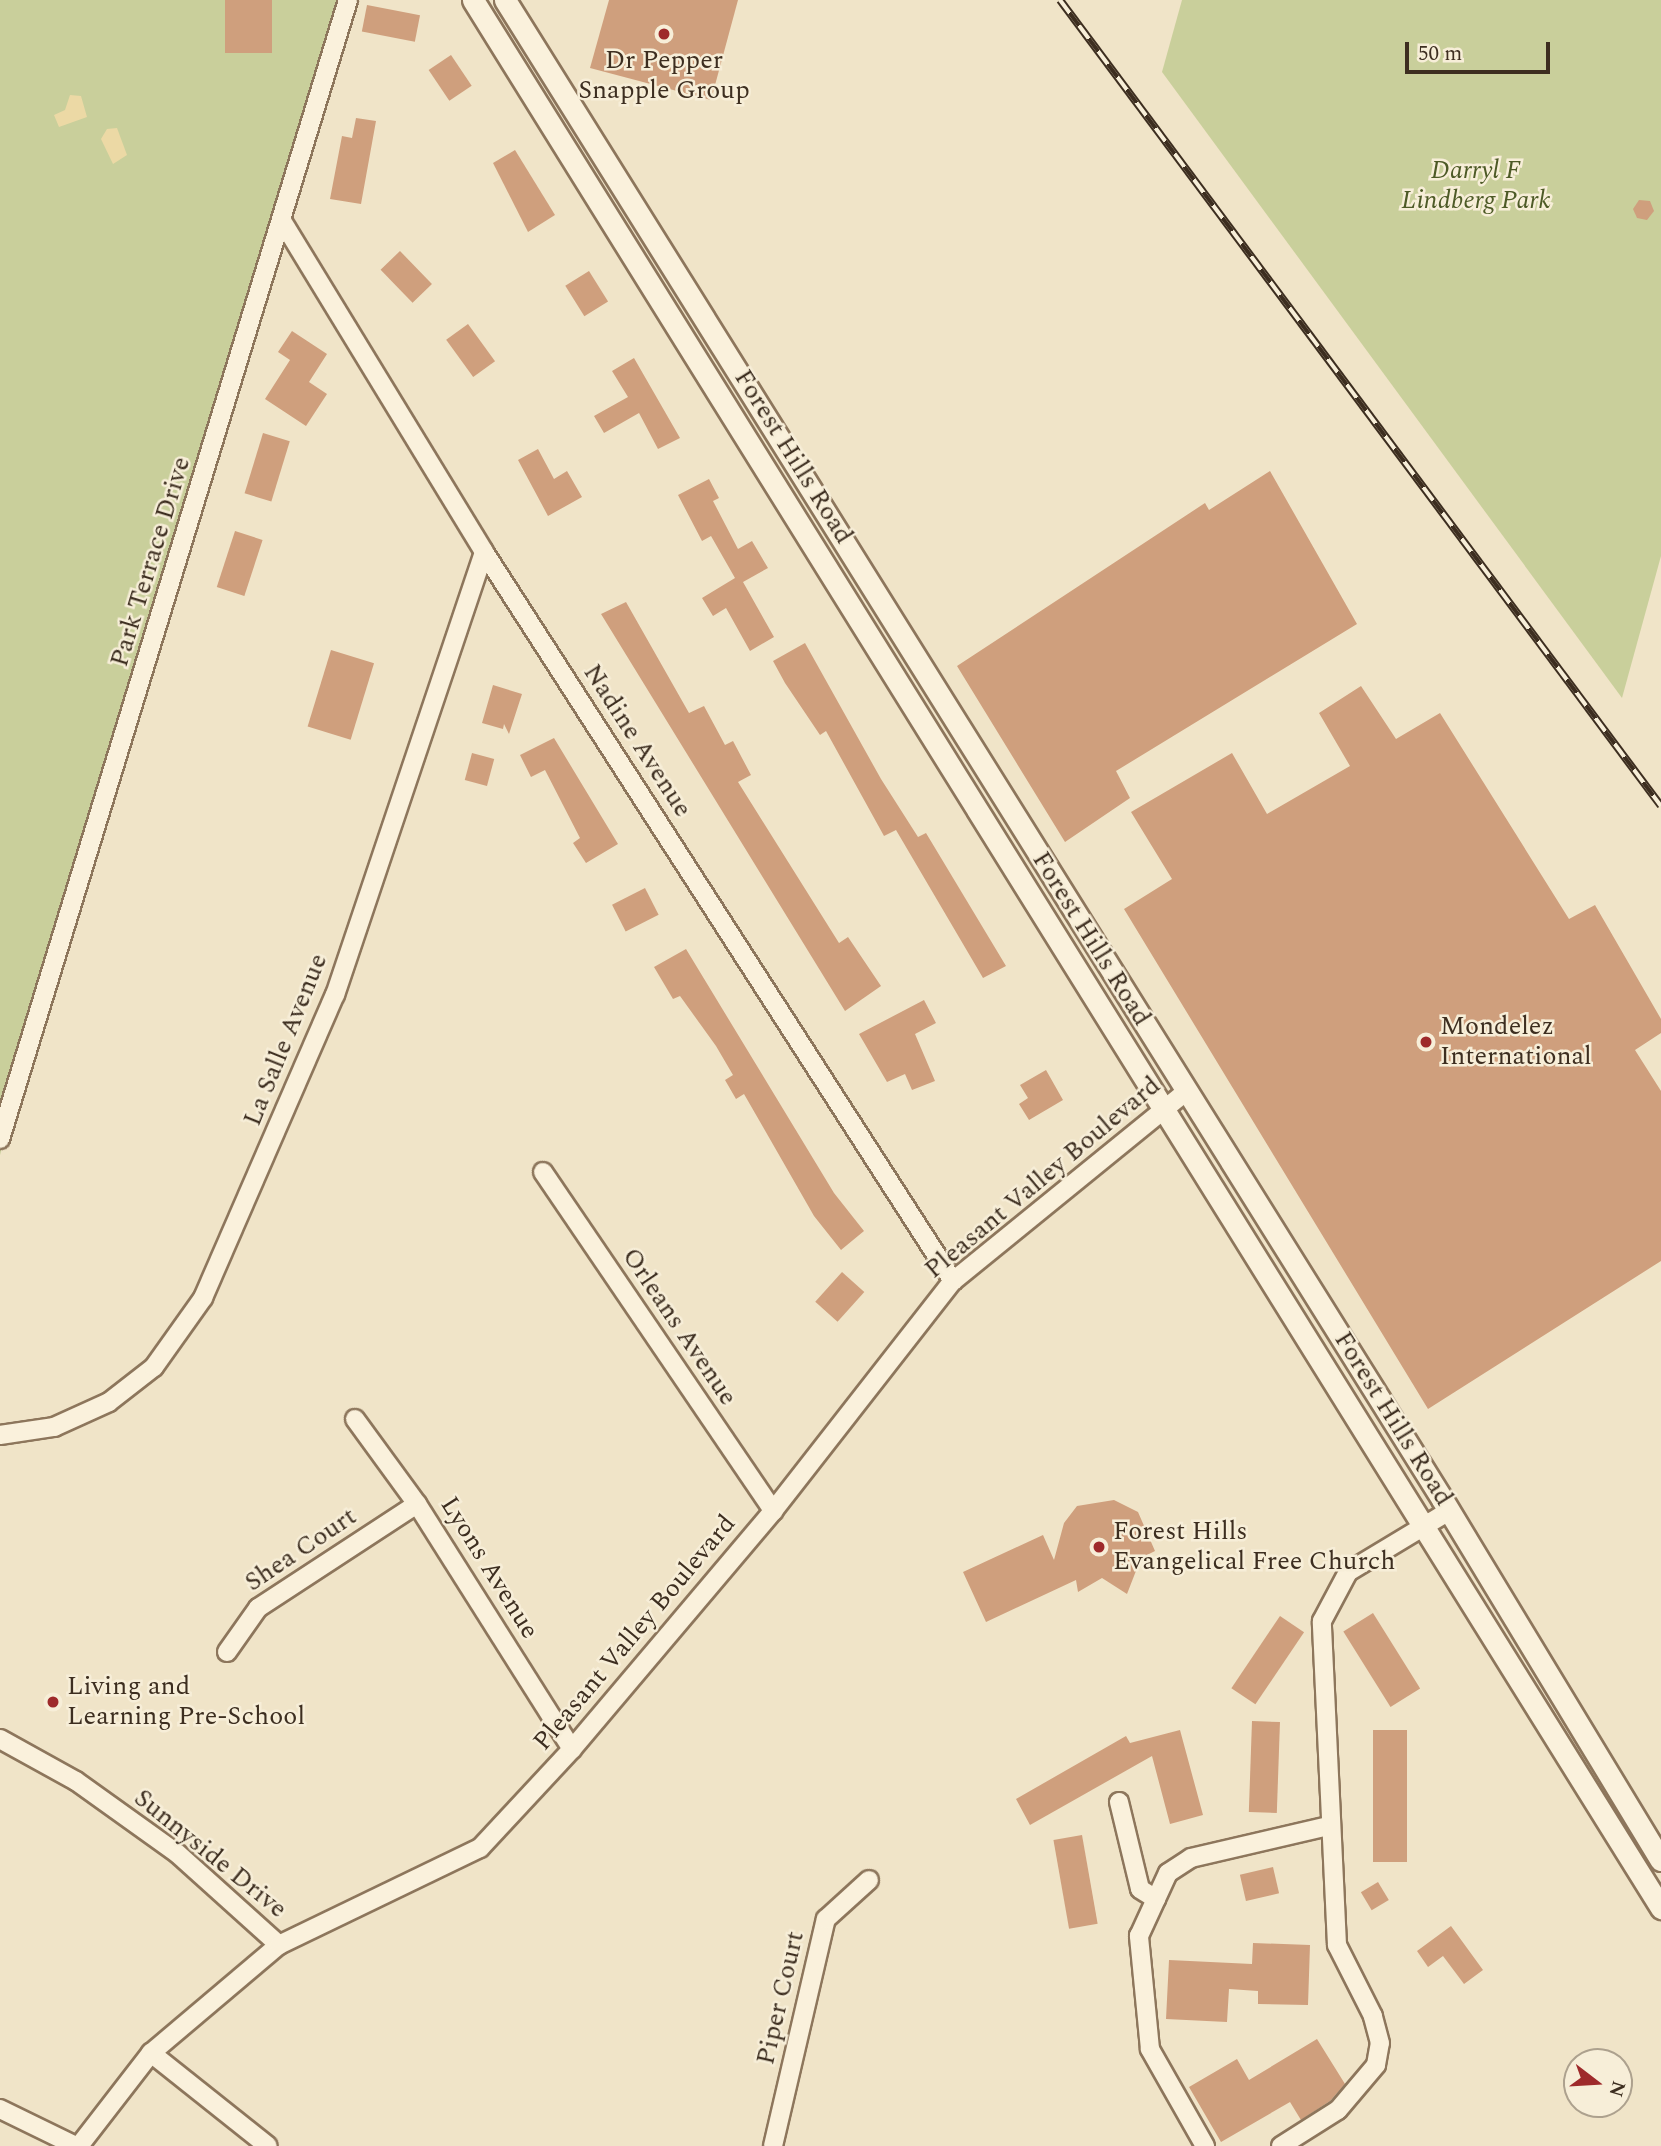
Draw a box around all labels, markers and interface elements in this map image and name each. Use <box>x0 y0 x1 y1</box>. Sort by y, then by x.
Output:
marker: Dr Pepper Snapple Group <box>656 26 672 42</box>
scale bar <box>1409 28 1554 72</box>
text: 50 m <box>1418 38 1462 70</box>
place label: Dr Pepper Snapple Group <box>578 45 750 106</box>
park label: Darryl F Lindberg Park <box>1401 155 1551 216</box>
street label: Forest Hills Road <box>727 364 859 550</box>
street label: Park Terrace Drive <box>104 453 198 671</box>
street label: Nadine Avenue <box>576 659 698 823</box>
street label: Forest Hills Road <box>1025 846 1157 1032</box>
street label: La Salle Avenue <box>237 949 335 1131</box>
place label: Mondelez International <box>1440 1011 1592 1072</box>
marker: Mondelez International <box>1418 1034 1434 1050</box>
street label: Pleasant Valley Boulevard <box>919 1070 1167 1286</box>
street label: Orleans Avenue <box>615 1242 743 1412</box>
street label: Forest Hills Road <box>1327 1326 1459 1512</box>
street label: Lyons Avenue <box>433 1491 545 1645</box>
street label: Shea Court <box>239 1501 363 1599</box>
street label: Pleasant Valley Boulevard <box>527 1509 743 1757</box>
place label: Forest Hills Evangelical Free Church <box>1113 1516 1395 1578</box>
marker: Forest Hills Evangelical Free Church <box>1091 1539 1107 1555</box>
place label: Living and Learning Pre-School <box>67 1671 305 1732</box>
marker: Living and Learning Pre-School <box>45 1694 61 1710</box>
street label: Sunnyside Drive <box>127 1783 293 1925</box>
street label: Piper Court <box>750 1928 812 2068</box>
north arrow <box>1563 2048 1633 2118</box>
text: N <box>1601 2077 1633 2100</box>

